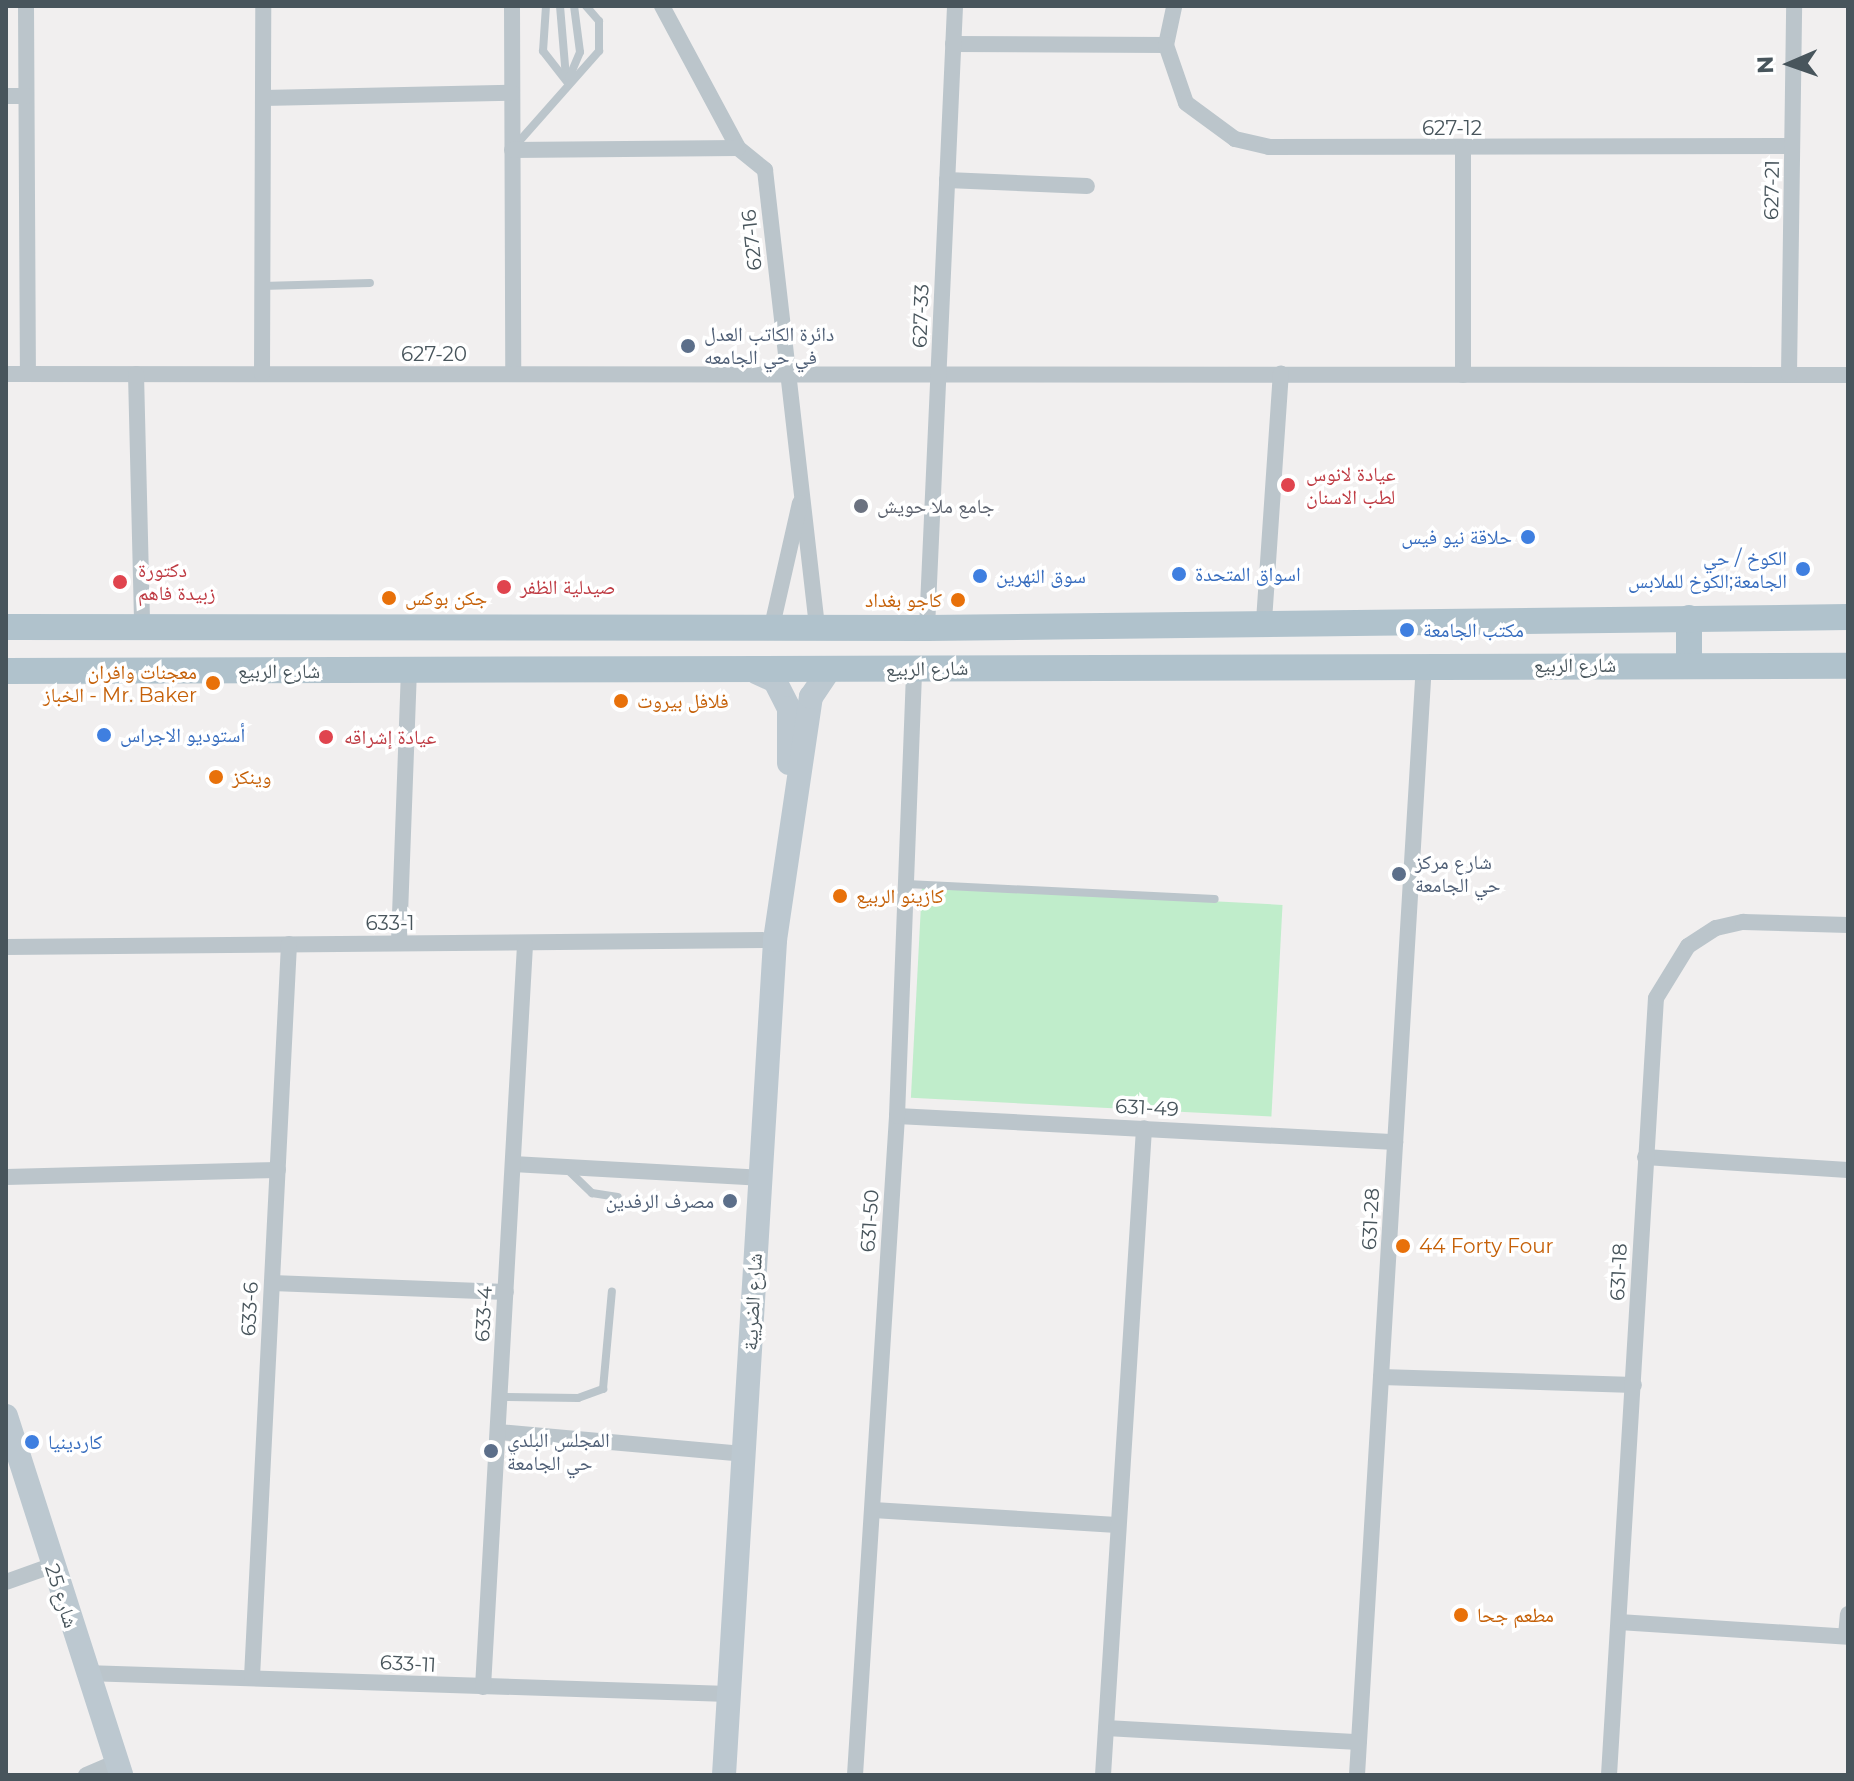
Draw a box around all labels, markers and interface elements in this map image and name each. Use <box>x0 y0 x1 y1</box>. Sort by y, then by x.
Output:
north arrow <box>1750 24 1830 104</box>
text: N <box>1752 55 1779 74</box>
street label: 627-12 <box>1422 116 1482 140</box>
street label: 627-21 <box>1759 160 1785 220</box>
street label: 627-16 <box>737 208 767 272</box>
street label: 627-33 <box>908 284 934 348</box>
place label: دائرة الكاتب العدل في حي الجامعه <box>704 322 834 369</box>
marker: دائرة الكاتب العدل في حي الجامعه <box>679 337 697 355</box>
street label: 627-20 <box>401 342 467 366</box>
place label: عيادة لانوس لطب الاسنان <box>1306 462 1396 509</box>
marker: عيادة لانوس لطب الاسنان <box>1277 474 1299 496</box>
place label: جامع ملا حويش <box>877 494 995 518</box>
marker: جامع ملا حويش <box>852 497 870 515</box>
place label: حلاقة نيو فيس <box>1401 525 1512 549</box>
marker: حلاقة نيو فيس <box>1519 528 1537 546</box>
place label: الكوخ / حي الجامعة;الكوخ للملابس <box>1628 546 1787 593</box>
place label: دكتورة زبيدة فاهم <box>138 558 215 605</box>
marker: الكوخ / حي الجامعة;الكوخ للملابس <box>1794 560 1812 578</box>
place label: اسواق المتحدة <box>1195 562 1301 586</box>
place label: سوق النهرين <box>996 564 1086 588</box>
marker: اسواق المتحدة <box>1170 565 1188 583</box>
marker: سوق النهرين <box>971 567 989 585</box>
marker: دكتورة زبيدة فاهم <box>109 571 131 593</box>
place label: صيدلية الظفر <box>520 575 616 599</box>
marker: صيدلية الظفر <box>495 578 513 596</box>
place label: جكن بوكس <box>405 586 487 610</box>
place label: كاجو بغداد <box>865 588 942 612</box>
marker: جكن بوكس <box>380 589 398 607</box>
marker: كاجو بغداد <box>949 591 967 609</box>
place label: مكتب الجامعة <box>1423 618 1524 642</box>
marker: مكتب الجامعة <box>1398 621 1416 639</box>
street label: شارع الربيع <box>1534 653 1616 677</box>
street label: شارع الربيع <box>886 656 968 682</box>
street label: شارع الربيع <box>238 659 320 683</box>
place label: معجنات وافران الخباز - Mr. Baker <box>43 660 197 707</box>
marker: معجنات وافران الخباز - Mr. Baker <box>204 674 222 692</box>
place label: فلافل بيروت <box>637 689 729 713</box>
marker: فلافل بيروت <box>612 692 630 710</box>
place label: أستوديو الاجراس <box>120 723 245 747</box>
place label: عيادة إشراقه <box>344 725 436 749</box>
marker: أستوديو الاجراس <box>95 726 113 744</box>
marker: عيادة إشراقه <box>315 726 337 748</box>
place label: وينكز <box>232 765 271 789</box>
marker: وينكز <box>207 768 225 786</box>
place label: شارع مركز حي الجامعة <box>1415 850 1501 897</box>
marker: شارع مركز حي الجامعة <box>1390 865 1408 883</box>
place label: كازينو الربيع <box>856 884 944 908</box>
marker: كازينو الربيع <box>831 887 849 905</box>
street label: 633-1 <box>365 911 415 935</box>
street label: 631-49 <box>1115 1094 1179 1122</box>
street label: 631-28 <box>1357 1187 1385 1251</box>
place label: مصرف الرفدين <box>606 1189 714 1213</box>
street label: 631-50 <box>856 1189 884 1253</box>
marker: مصرف الرفدين <box>721 1192 739 1210</box>
place label: 44 Forty Four <box>1419 1234 1554 1258</box>
marker: 44 Forty Four <box>1394 1237 1412 1255</box>
street label: 631-18 <box>1605 1242 1633 1302</box>
street label: شارع الضريبة <box>738 1253 768 1351</box>
street label: 633-6 <box>237 1281 263 1337</box>
street label: 633-4 <box>471 1286 497 1342</box>
place label: المجلس البلدي حي الجامعة <box>507 1428 610 1475</box>
place label: كاردينيا <box>48 1430 102 1454</box>
marker: كاردينيا <box>23 1433 41 1451</box>
marker: المجلس البلدي حي الجامعة <box>482 1442 500 1460</box>
street label: شارع 25 <box>39 1561 83 1631</box>
place label: مطعم جحا <box>1477 1603 1554 1627</box>
marker: مطعم جحا <box>1452 1606 1470 1624</box>
street label: 633-11 <box>379 1651 437 1677</box>

